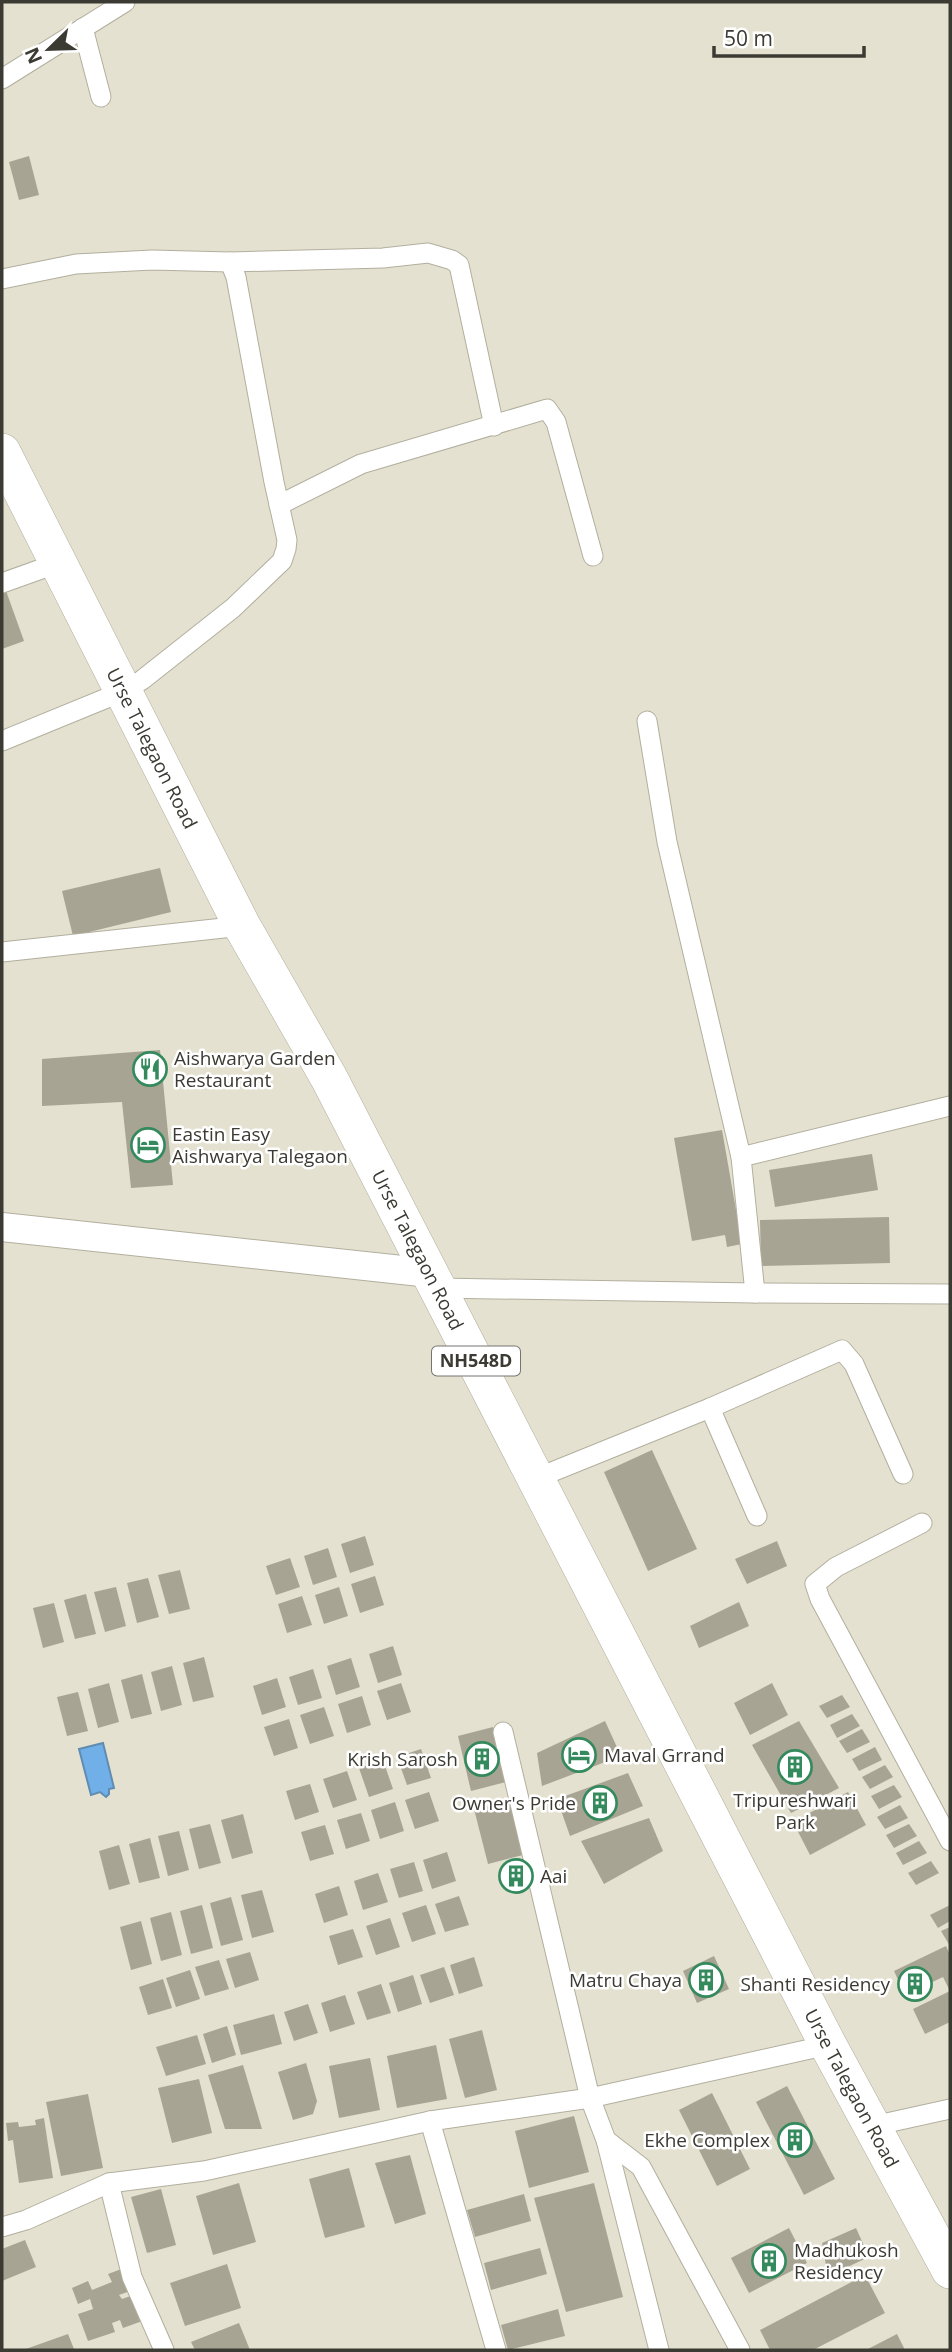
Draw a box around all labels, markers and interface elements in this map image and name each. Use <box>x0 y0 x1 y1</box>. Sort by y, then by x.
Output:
north arrow <box>14 14 84 84</box>
scale bar <box>714 14 864 58</box>
text: 50 m <box>724 24 773 52</box>
text: N <box>18 43 48 68</box>
street label: Urse Talegaon Road <box>100 663 204 833</box>
place label: Aishwarya Garden Restaurant <box>174 1045 336 1093</box>
restaurant icon: Aishwarya Garden Restaurant <box>131 1050 169 1088</box>
place label: Eastin Easy Aishwarya Talegaon <box>172 1121 348 1169</box>
hotel icon: Eastin Easy Aishwarya Talegaon <box>129 1126 167 1164</box>
street label: Urse Talegaon Road <box>366 1165 470 1335</box>
road number: NH548D <box>432 1346 520 1376</box>
hotel icon: Maval Grrand <box>560 1736 598 1774</box>
building icon: Krish Sarosh <box>463 1740 501 1778</box>
place label: Maval Grrand <box>604 1742 725 1768</box>
place label: Krish Sarosh <box>347 1746 458 1772</box>
building icon: Tripureshwari Park <box>776 1748 814 1786</box>
building icon: Owner's Pride <box>581 1784 619 1822</box>
place label: Tripureshwari Park <box>733 1787 857 1835</box>
place label: Owner's Pride <box>452 1790 576 1816</box>
building icon: Aai <box>497 1857 535 1895</box>
place label: Aai <box>540 1863 567 1889</box>
building icon: Matru Chaya <box>687 1961 725 1999</box>
building icon: Shanti Residency <box>896 1965 934 2003</box>
place label: Matru Chaya <box>569 1967 682 1993</box>
place label: Shanti Residency <box>740 1971 890 1997</box>
street label: Urse Talegaon Road <box>799 2004 905 2172</box>
building icon: Ekhe Complex <box>776 2121 814 2159</box>
place label: Ekhe Complex <box>644 2127 770 2153</box>
place label: Madhukosh Residency <box>794 2237 899 2285</box>
building icon: Madhukosh Residency <box>750 2242 788 2280</box>

